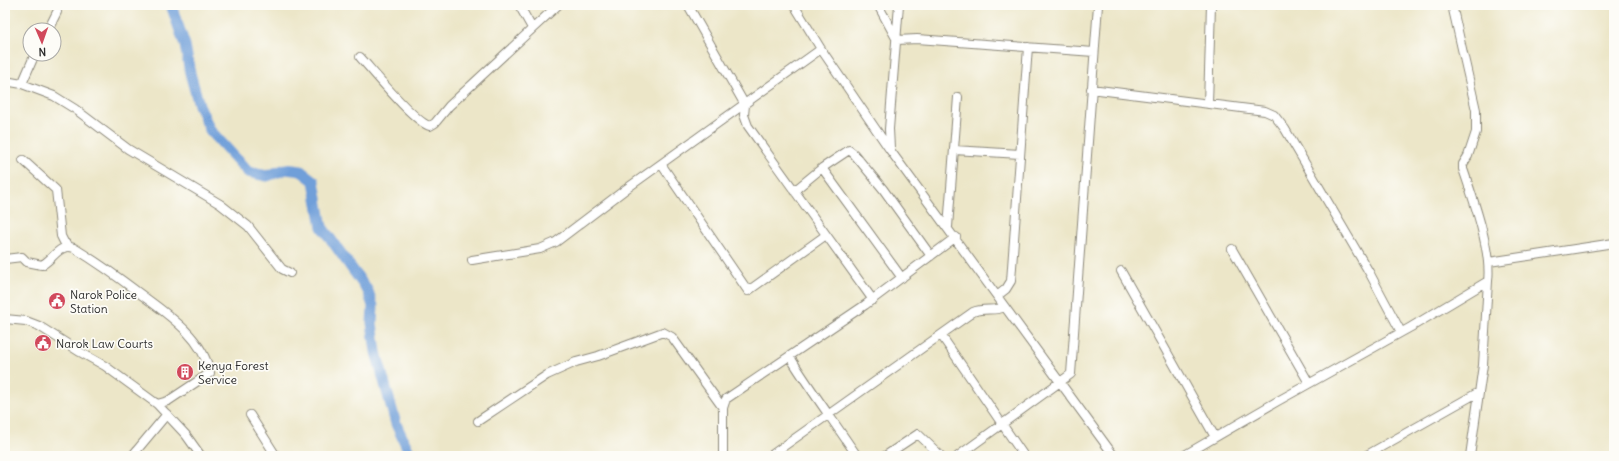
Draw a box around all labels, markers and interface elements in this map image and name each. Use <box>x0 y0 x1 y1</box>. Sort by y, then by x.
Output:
north arrow <box>22 22 62 62</box>
text: N <box>38 45 46 59</box>
place label: Narok Police Station <box>70 287 137 316</box>
public building icon: Narok Police Station <box>47 291 67 311</box>
public building icon: Narok Law Courts <box>33 333 53 353</box>
place label: Narok Law Courts <box>56 336 153 351</box>
place label: Kenya Forest Service <box>198 358 269 387</box>
building icon: Kenya Forest Service <box>175 362 195 382</box>

